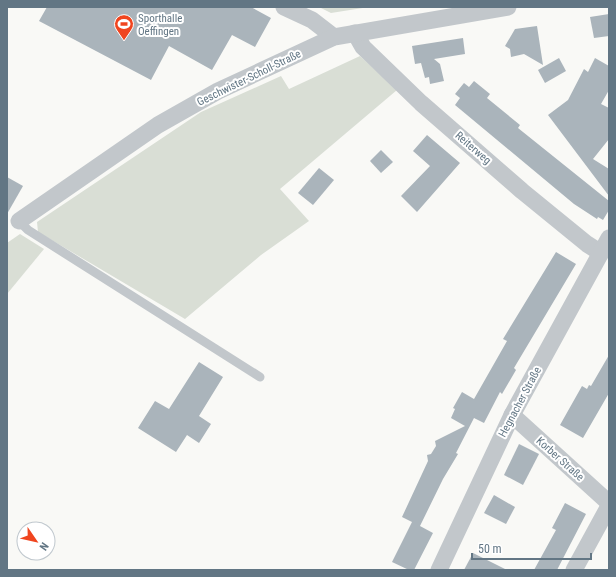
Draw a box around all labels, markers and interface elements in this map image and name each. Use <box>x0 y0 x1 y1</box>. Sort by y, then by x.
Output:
place label: Sporthalle Oeffingen <box>138 12 182 38</box>
sports icon: Sporthalle Oeffingen <box>113 13 135 41</box>
street label: Geschwister-Scholl-Straße <box>195 47 303 109</box>
street label: Reiterweg <box>452 129 494 167</box>
street label: Hegnacher Straße <box>496 365 544 439</box>
street label: Korber Straße <box>534 434 586 484</box>
north arrow <box>16 521 56 561</box>
scale bar <box>472 535 591 561</box>
text: N <box>36 540 51 553</box>
text: 50 m <box>478 542 502 556</box>

